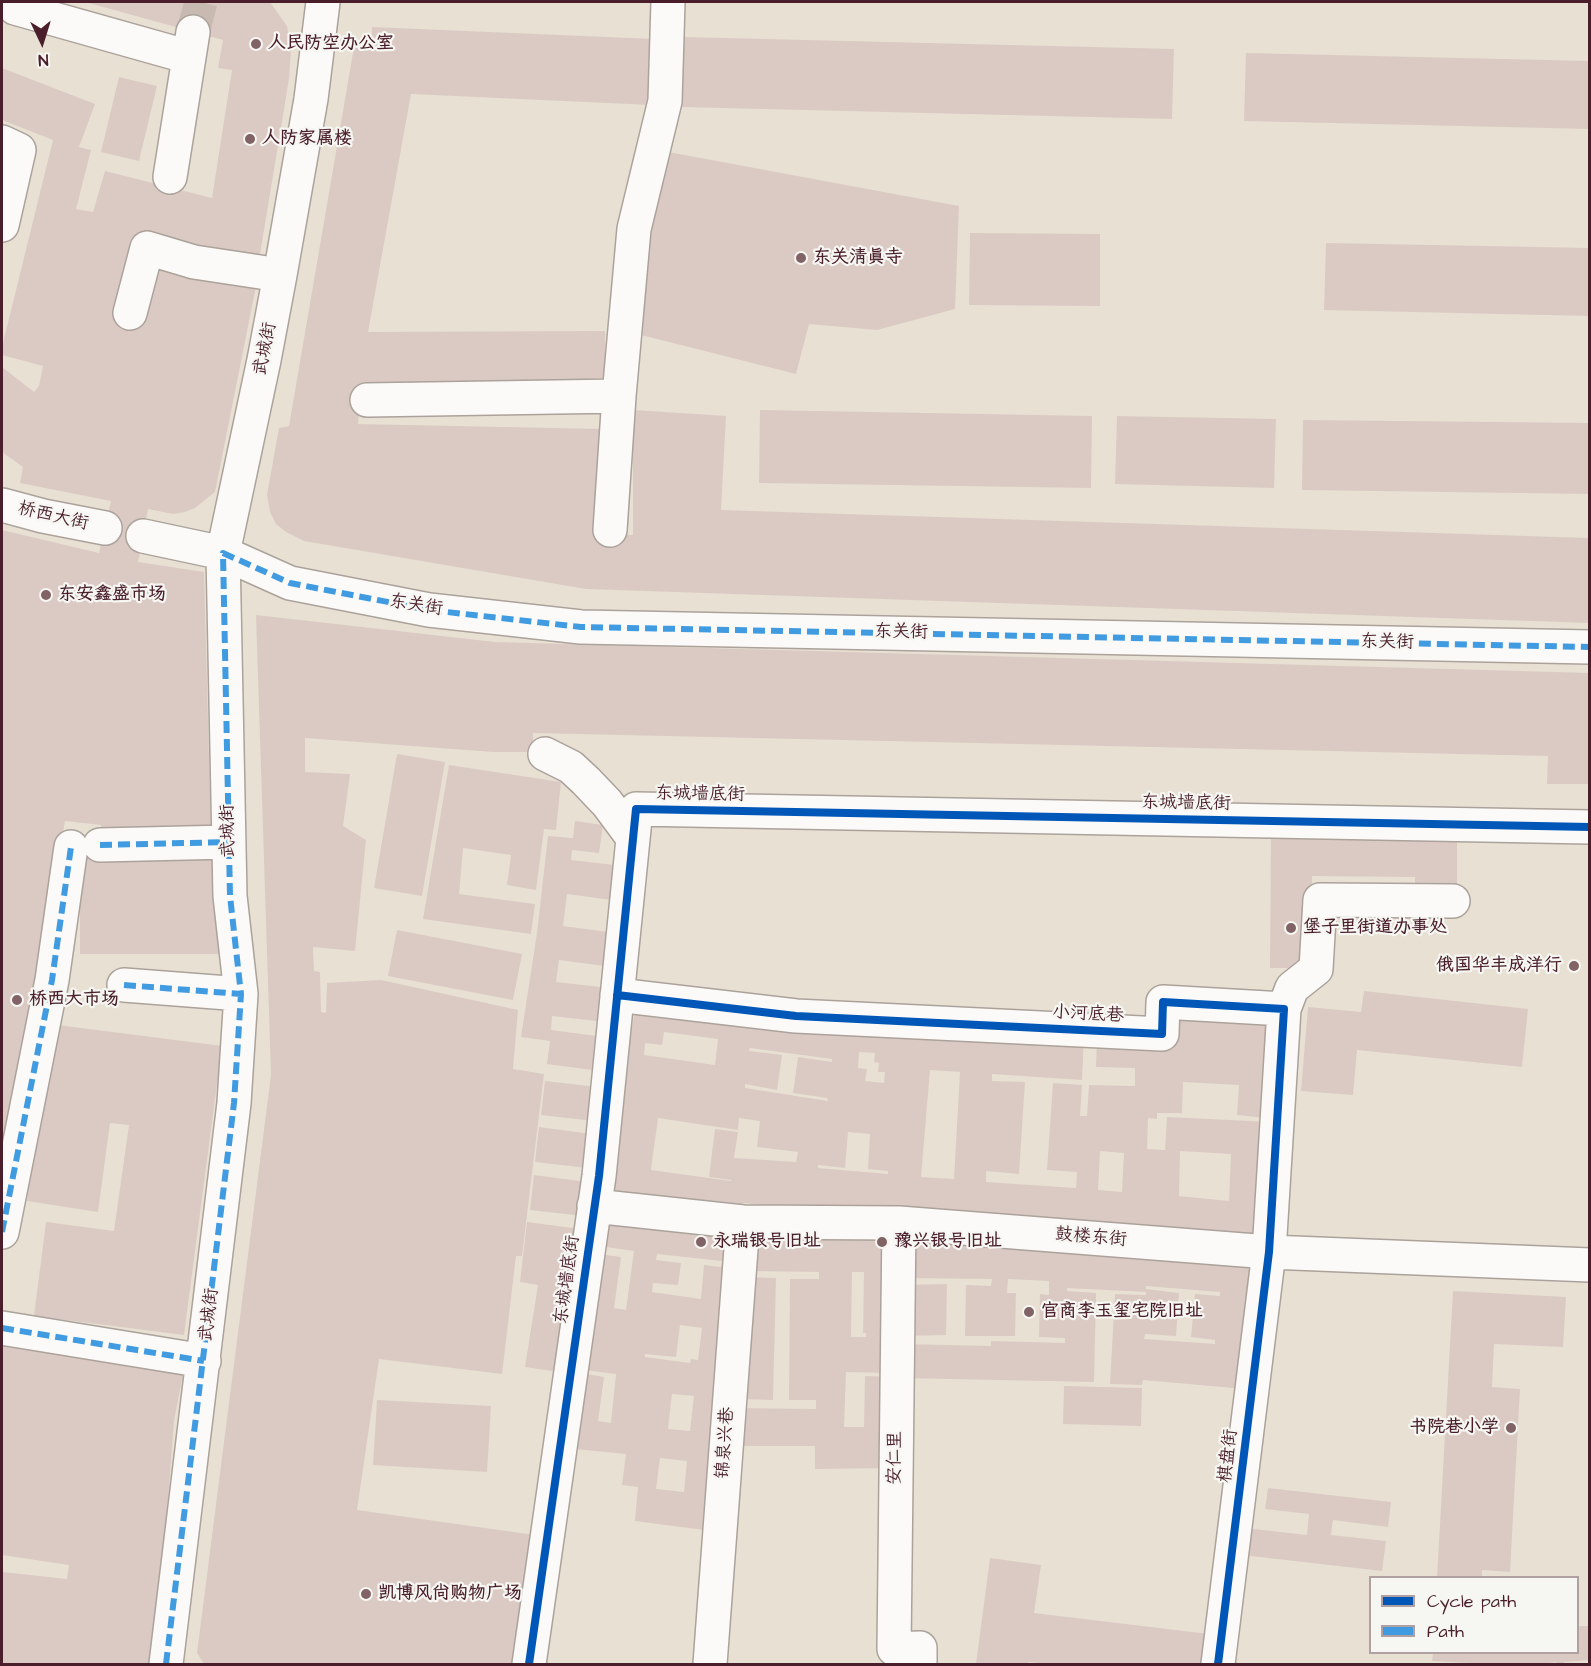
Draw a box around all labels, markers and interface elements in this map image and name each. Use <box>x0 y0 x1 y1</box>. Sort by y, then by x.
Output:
north arrow <box>12 12 72 72</box>
place label: 人民防空办公室 <box>268 33 394 55</box>
marker: 人民防空办公室 <box>249 37 263 51</box>
text: N <box>37 49 49 71</box>
place label: 人防家属楼 <box>262 128 352 150</box>
marker: 人防家属楼 <box>243 132 257 146</box>
place label: 东关清真寺 <box>813 247 903 269</box>
marker: 东关清真寺 <box>794 251 808 265</box>
street label: 武城街 <box>250 320 282 378</box>
street label: 桥西大街 <box>15 498 91 536</box>
place label: 东安鑫盛市场 <box>58 584 166 606</box>
marker: 东安鑫盛市场 <box>39 588 53 602</box>
street label: 东关街 <box>388 591 444 621</box>
street label: 东关街 <box>874 622 928 644</box>
street label: 东关街 <box>1360 632 1414 654</box>
street label: 东城墙底街 <box>655 783 745 807</box>
street label: 东城墙底街 <box>1141 792 1231 816</box>
street label: 武城街 <box>218 804 240 858</box>
place label: 堡子里街道办事处 <box>1303 917 1447 939</box>
marker: 堡子里街道办事处 <box>1284 921 1298 935</box>
place label: 俄国华丰成洋行 <box>1436 955 1562 977</box>
marker: 俄国华丰成洋行 <box>1567 959 1581 973</box>
place label: 桥西大市场 <box>29 989 119 1011</box>
marker: 桥西大市场 <box>10 993 24 1007</box>
street label: 小河底巷 <box>1051 1002 1125 1028</box>
street label: 鼓楼东街 <box>1054 1224 1128 1252</box>
place label: 永瑞银号旧址 <box>713 1231 821 1253</box>
place label: 豫兴银号旧址 <box>894 1231 1002 1253</box>
street label: 东城墙底街 <box>551 1234 585 1326</box>
marker: 永瑞银号旧址 <box>694 1235 708 1249</box>
marker: 豫兴银号旧址 <box>875 1235 889 1249</box>
street label: 武城街 <box>196 1287 224 1343</box>
place label: 官商李玉玺宅院旧址 <box>1041 1301 1203 1323</box>
marker: 官商李玉玺宅院旧址 <box>1022 1305 1036 1319</box>
street label: 锦泉兴巷 <box>713 1406 739 1480</box>
place label: 书院巷小学 <box>1409 1417 1499 1439</box>
marker: 书院巷小学 <box>1504 1421 1518 1435</box>
street label: 棋盘街 <box>1215 1428 1243 1484</box>
street label: 安仁里 <box>885 1431 907 1485</box>
legend <box>1369 1576 1579 1654</box>
place label: 凯博风尚购物广场 <box>378 1583 522 1605</box>
marker: 凯博风尚购物广场 <box>359 1587 373 1601</box>
text: Cycle path <box>1427 1589 1516 1614</box>
text: Path <box>1427 1619 1464 1644</box>

